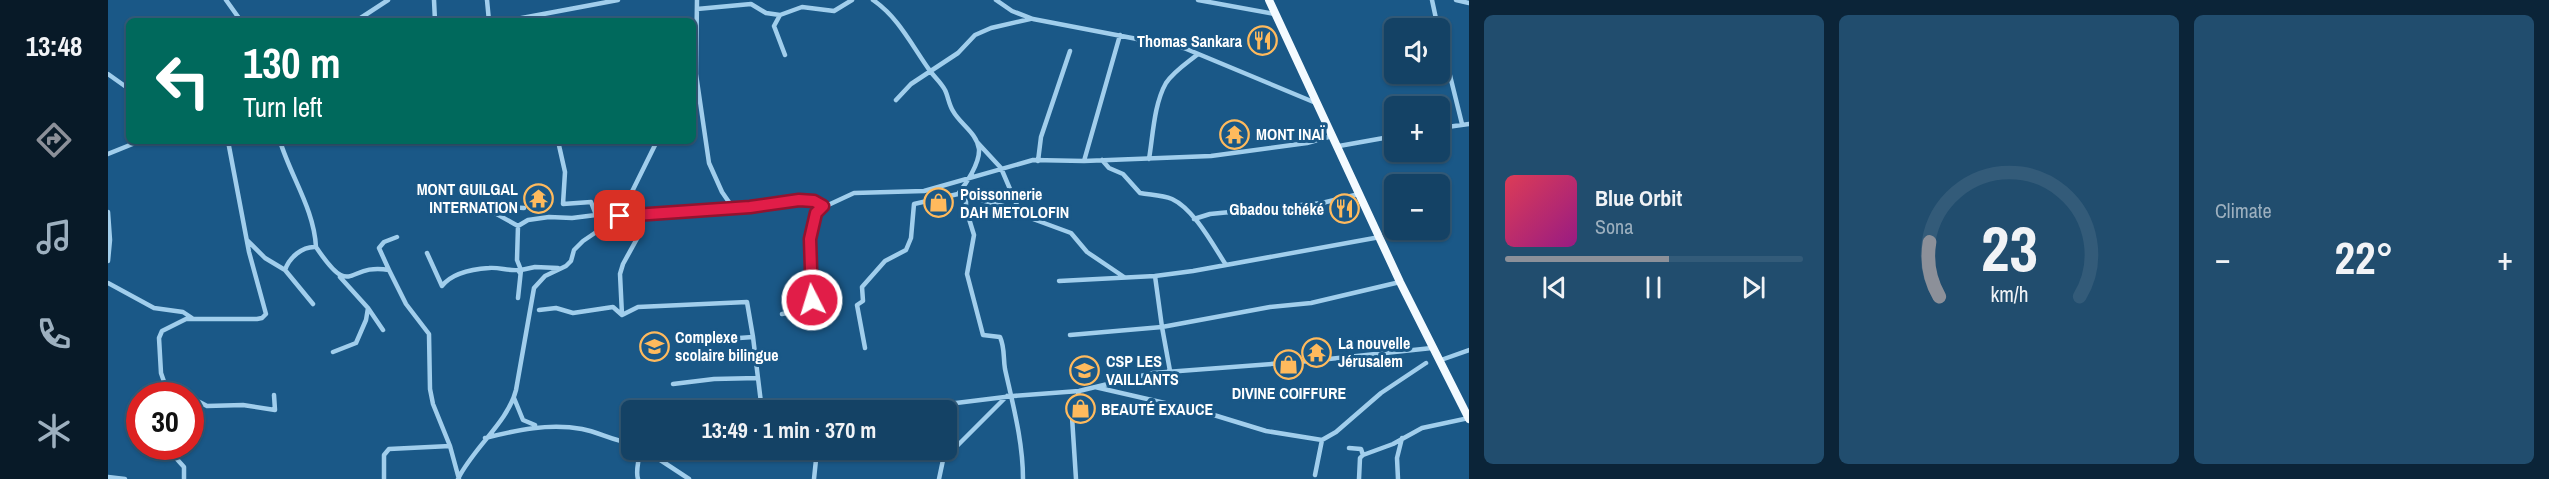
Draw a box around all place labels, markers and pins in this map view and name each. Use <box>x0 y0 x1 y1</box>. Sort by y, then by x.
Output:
restaurant icon: Thomas Sankara <box>1247 25 1279 57</box>
place label: Thomas Sankara <box>1137 30 1243 52</box>
temple icon: MONT INAÏ <box>1219 118 1251 150</box>
place label: MONT INAÏ <box>1256 123 1326 145</box>
place label: MONT GUILGAL INTERNATION <box>417 178 518 218</box>
temple icon: MONT GUILGAL INTERNATION <box>523 182 555 214</box>
place label: Poissonnerie DAH METOLOFIN <box>960 183 1069 223</box>
shop icon: Poissonnerie DAH METOLOFIN <box>923 187 955 219</box>
pin <box>594 190 645 241</box>
restaurant icon: Gbadou tchéké <box>1329 193 1361 225</box>
place label: Gbadou tchéké <box>1229 198 1324 220</box>
place label: Complexe scolaire bilingue <box>675 326 779 366</box>
school or university icon: Complexe scolaire bilingue <box>638 330 670 362</box>
place label: La nouvelle Jérusalem <box>1338 332 1410 372</box>
temple icon: La nouvelle Jérusalem <box>1301 336 1333 368</box>
shop icon: DIVINE COIFFURE <box>1273 349 1305 381</box>
place label: CSP LES VAILLANTS <box>1106 350 1179 390</box>
school or university icon: CSP LES VAILLANTS <box>1069 354 1101 386</box>
place label: DIVINE COIFFURE <box>1232 382 1346 404</box>
shop icon: BEAUTÉ EXAUCE <box>1064 393 1096 425</box>
place label: BEAUTÉ EXAUCE <box>1101 398 1214 420</box>

